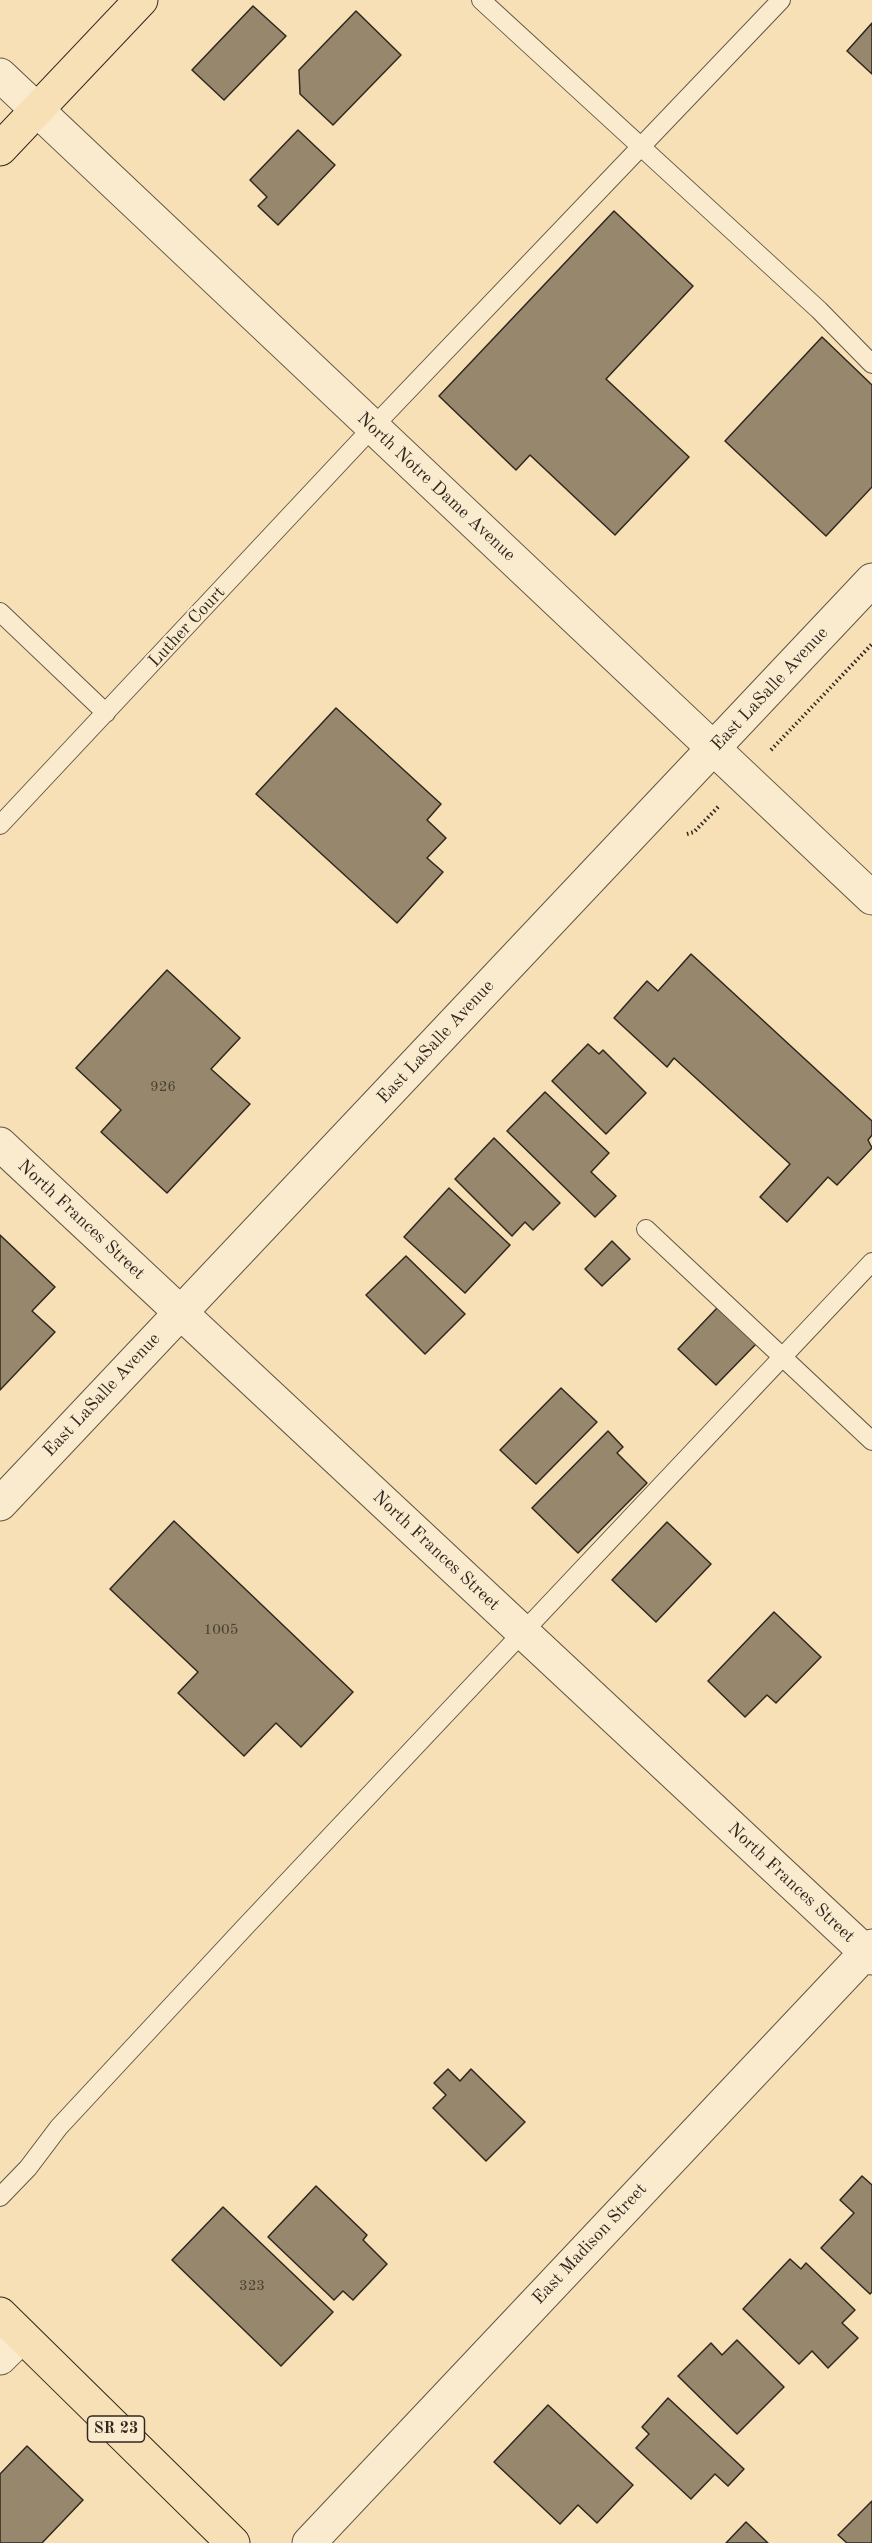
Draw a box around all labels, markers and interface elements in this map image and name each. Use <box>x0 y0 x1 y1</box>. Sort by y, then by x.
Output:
street label: North Notre Dame Avenue <box>352 408 520 566</box>
street label: Luther Court <box>144 582 230 672</box>
street label: East LaSalle Avenue <box>707 623 833 755</box>
street label: East LaSalle Avenue <box>373 976 499 1108</box>
house number: 926 <box>150 1078 176 1096</box>
street label: North Frances Street <box>13 1155 149 1285</box>
street label: East LaSalle Avenue <box>39 1329 165 1461</box>
street label: North Frances Street <box>368 1486 504 1616</box>
house number: 1005 <box>204 1621 238 1639</box>
street label: North Frances Street <box>723 1818 859 1948</box>
street label: East Madison Street <box>528 2179 652 2309</box>
house number: 323 <box>239 2277 265 2295</box>
road number: SR 23 <box>88 2416 144 2442</box>

